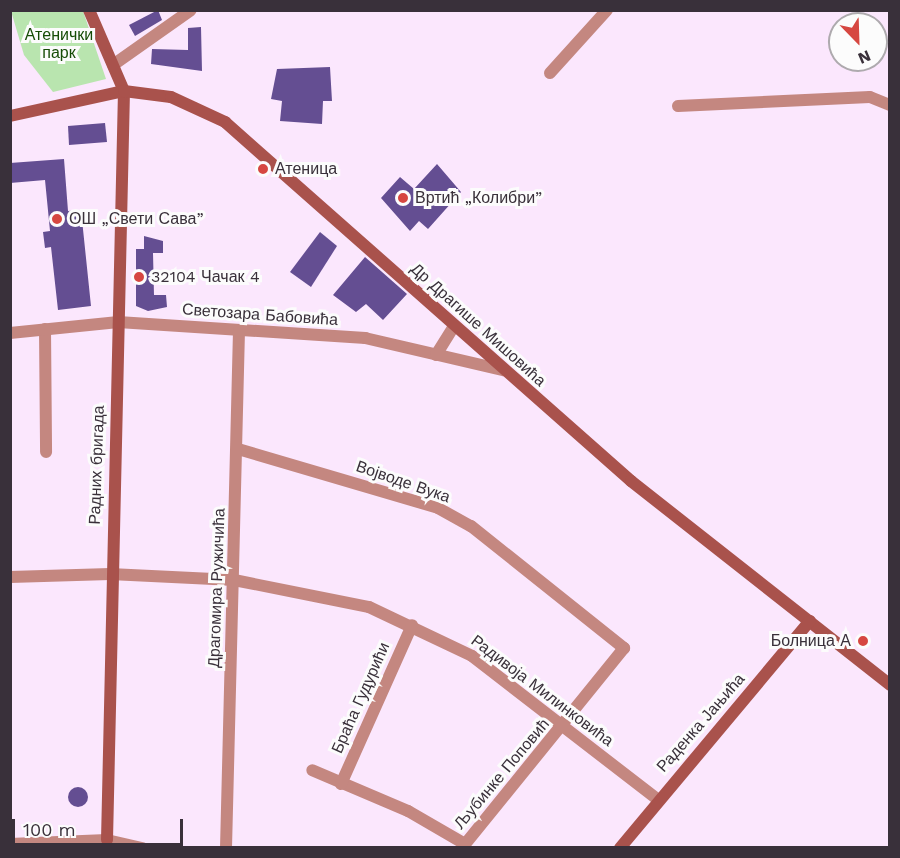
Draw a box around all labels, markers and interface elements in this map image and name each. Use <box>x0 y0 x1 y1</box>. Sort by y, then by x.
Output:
north arrow <box>828 12 888 72</box>
park label: Атенички парк <box>25 25 93 63</box>
text: N <box>855 46 874 68</box>
place label: Атеница <box>275 159 337 179</box>
marker: Атеница <box>256 162 270 176</box>
place label: Вртић „Колибри” <box>415 188 542 208</box>
marker: Вртић „Колибри” <box>396 191 410 205</box>
place label: ОШ „Свети Сава” <box>69 209 204 229</box>
marker: ОШ „Свети Сава” <box>50 212 64 226</box>
street label: Др Драгише Мишовића <box>407 259 549 391</box>
place label: 32104 Чачак 4 <box>151 267 260 287</box>
marker: 32104 Чачак 4 <box>132 270 146 284</box>
street label: Светозара Бабовића <box>181 300 339 330</box>
street label: Радних бригада <box>85 405 109 525</box>
street label: Војводе Вука <box>353 457 453 507</box>
street label: Драгомира Ружичића <box>205 508 229 668</box>
street label: Радивоја Милинковића <box>467 631 617 751</box>
place label: Болница А <box>771 631 851 651</box>
marker: Болница А <box>856 634 870 648</box>
street label: Браћа Гудурићи <box>328 640 394 756</box>
street label: Раденка Јањића <box>653 670 749 776</box>
street label: Љубинке Поповић <box>450 715 554 833</box>
scale bar <box>15 807 186 845</box>
text: 100 m <box>23 819 76 840</box>

